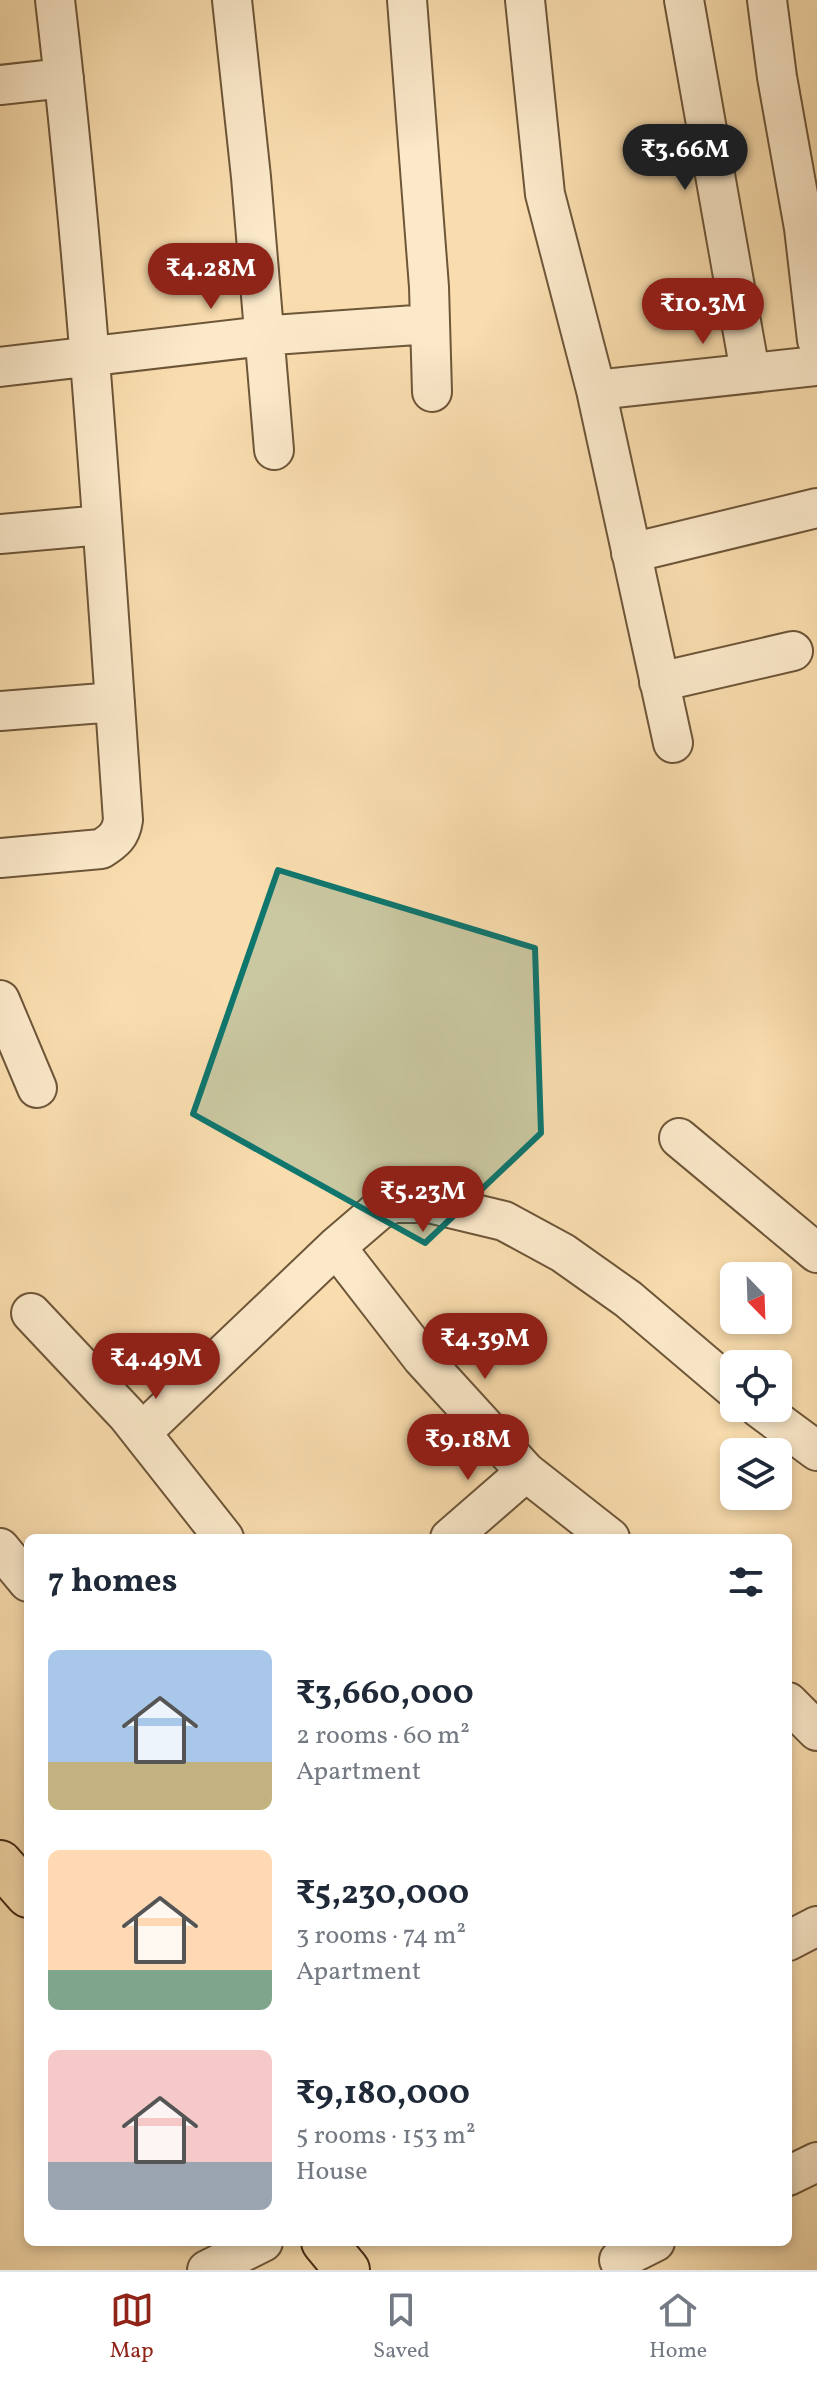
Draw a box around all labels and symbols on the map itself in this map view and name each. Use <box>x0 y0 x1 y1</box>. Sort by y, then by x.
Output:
pin: ₹3.66M <box>620 124 750 192</box>
pin: ₹4.28M <box>146 243 276 311</box>
pin: ₹10.3M <box>638 278 768 346</box>
pin: ₹5.23M <box>358 1166 488 1234</box>
north arrow <box>720 1262 792 1334</box>
pin: ₹4.39M <box>420 1313 550 1381</box>
pin: ₹4.49M <box>91 1333 221 1401</box>
pin: ₹9.18M <box>403 1414 533 1482</box>

